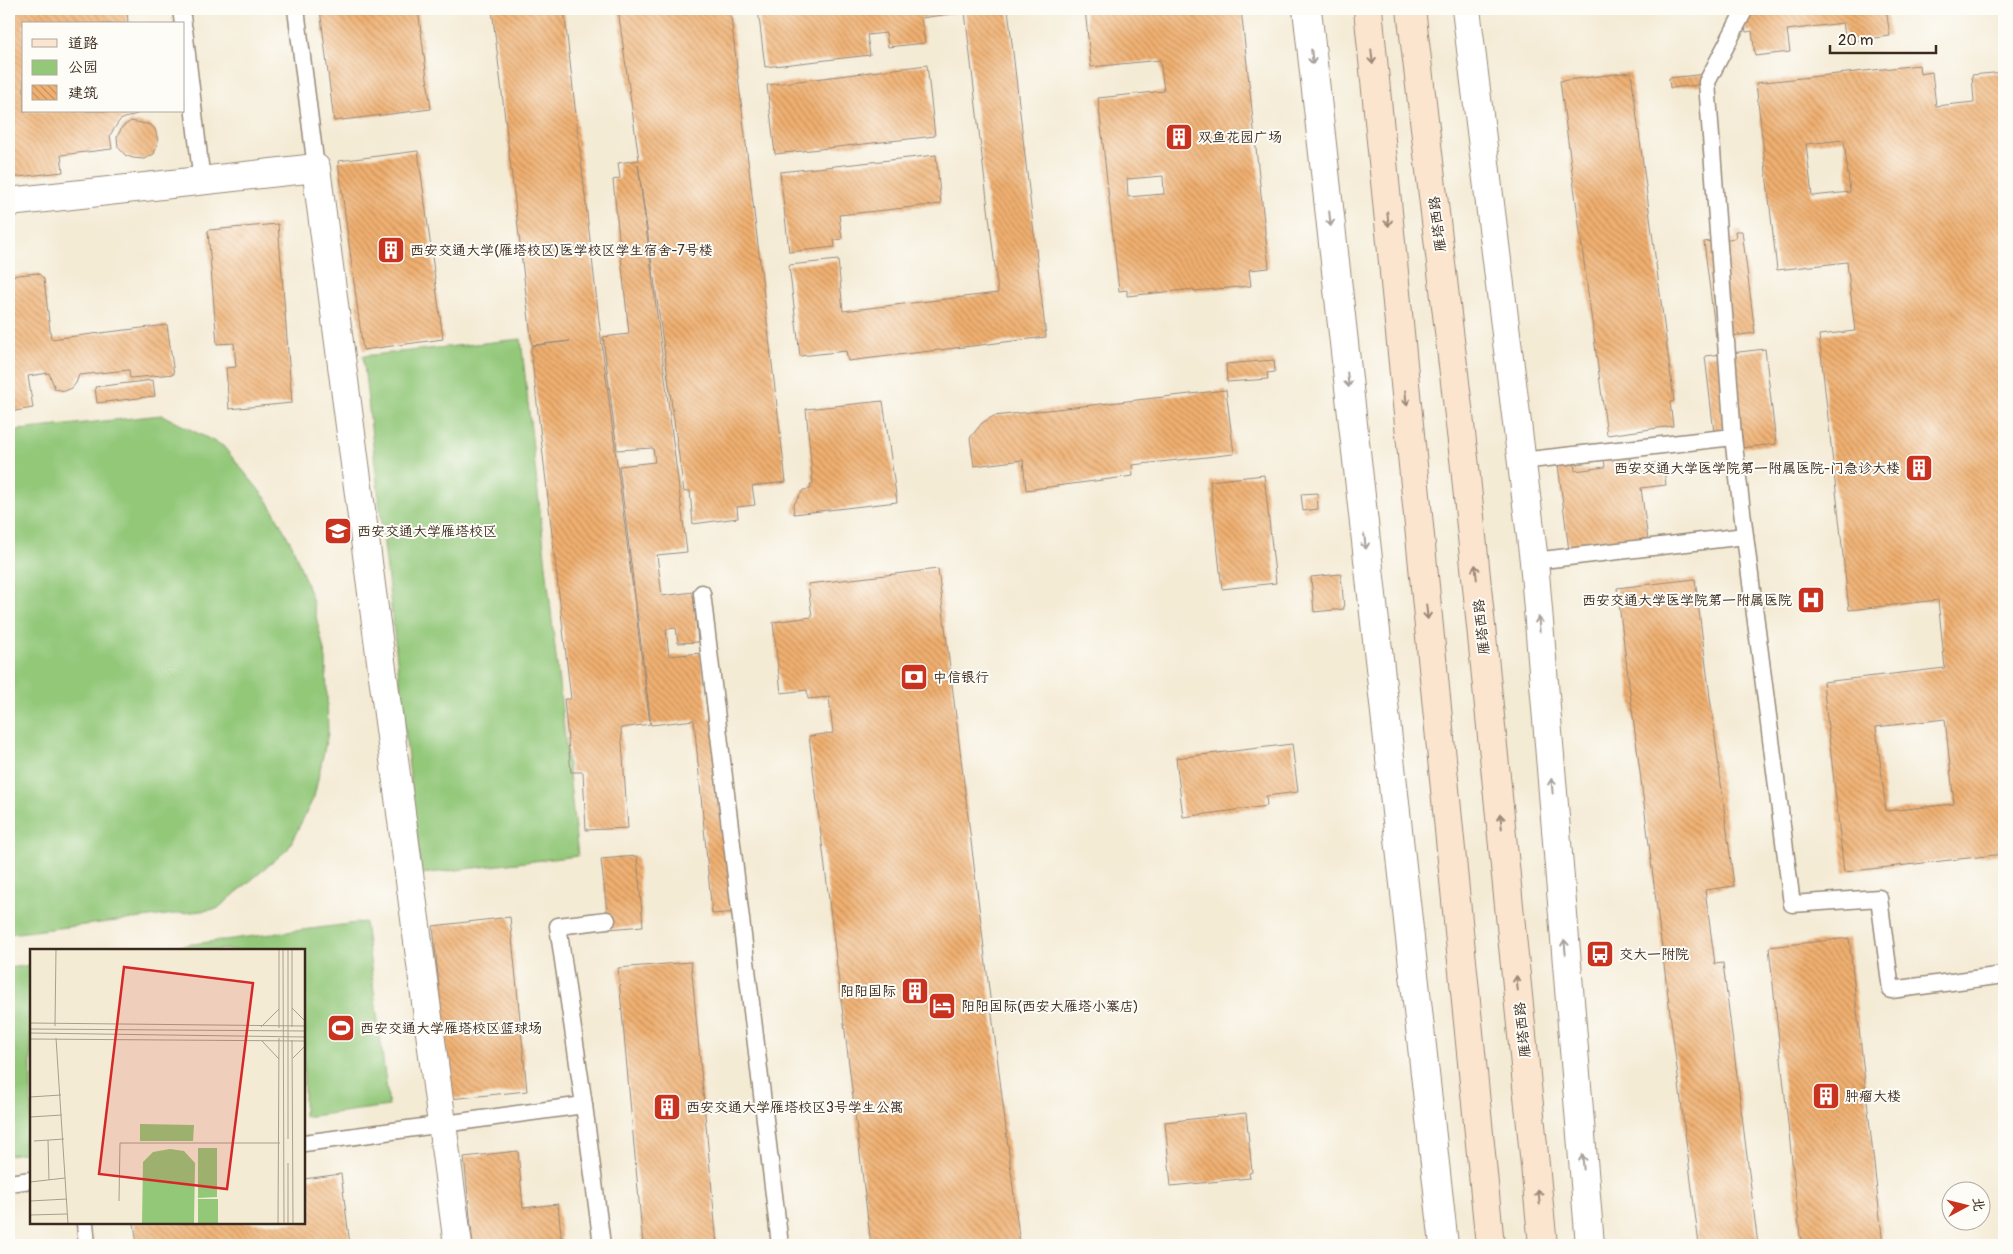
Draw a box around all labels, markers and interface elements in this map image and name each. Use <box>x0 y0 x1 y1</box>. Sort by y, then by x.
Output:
legend <box>22 22 185 112</box>
scale bar <box>1830 22 1937 54</box>
text: 20 m <box>1838 31 1873 50</box>
text: 道路 <box>68 34 98 53</box>
one-way arrow <box>1307 49 1317 65</box>
one-way arrow <box>1367 49 1377 65</box>
text: 公园 <box>68 58 98 77</box>
text: 建筑 <box>68 84 98 103</box>
building icon: 双鱼花园广场 <box>1164 122 1194 152</box>
place label: 双鱼花园广场 <box>1198 129 1282 146</box>
street label: 雁塔西路 <box>1426 195 1449 253</box>
one-way arrow <box>1325 210 1335 226</box>
one-way arrow <box>1383 211 1393 227</box>
building icon: 西安交通大学(雁塔校区)医学校区学生宿舍-7号楼 <box>376 235 406 265</box>
place label: 西安交通大学(雁塔校区)医学校区学生宿舍-7号楼 <box>410 242 713 259</box>
one-way arrow <box>1343 372 1353 388</box>
one-way arrow <box>1401 390 1411 406</box>
building icon: 西安交通大学医学院第一附属医院-门急诊大楼 <box>1904 453 1934 483</box>
place label: 西安交通大学医学院第一附属医院-门急诊大楼 <box>1614 460 1900 477</box>
school or university icon: 西安交通大学雁塔校区 <box>323 516 353 546</box>
place label: 西安交通大学雁塔校区 <box>357 523 497 540</box>
one-way arrow <box>1360 533 1370 549</box>
one-way arrow <box>1471 565 1480 581</box>
hospital icon: 西安交通大学医学院第一附属医院 <box>1796 585 1826 615</box>
place label: 西安交通大学医学院第一附属医院 <box>1582 592 1792 609</box>
street label: 雁塔西路 <box>1470 598 1493 656</box>
one-way arrow <box>1422 604 1432 620</box>
one-way arrow <box>1534 616 1543 632</box>
bank icon: 中信银行 <box>899 662 929 692</box>
place label: 中信银行 <box>933 669 989 686</box>
one-way arrow <box>1547 778 1557 794</box>
one-way arrow <box>1496 813 1506 829</box>
bus stop icon: 交大一附院 <box>1585 939 1615 969</box>
one-way arrow <box>1561 940 1570 956</box>
place label: 交大一附院 <box>1619 946 1689 963</box>
inset map <box>30 949 305 1224</box>
one-way arrow <box>1512 975 1522 991</box>
building icon: 阳阳国际 <box>900 976 930 1006</box>
place label: 阳阳国际 <box>840 983 896 1000</box>
hotel icon: 阳阳国际(西安大雁塔小寨店) <box>927 991 957 1021</box>
place label: 阳阳国际(西安大雁塔小寨店) <box>961 998 1138 1015</box>
street label: 雁塔西路 <box>1511 1001 1534 1059</box>
sports icon: 西安交通大学雁塔校区篮球场 <box>326 1013 356 1043</box>
place label: 西安交通大学雁塔校区篮球场 <box>360 1020 542 1037</box>
building icon: 肿瘤大楼 <box>1811 1081 1841 1111</box>
place label: 肿瘤大楼 <box>1845 1088 1901 1105</box>
building icon: 西安交通大学雁塔校区3号学生公寓 <box>652 1092 682 1122</box>
place label: 西安交通大学雁塔校区3号学生公寓 <box>686 1099 904 1116</box>
one-way arrow <box>1578 1154 1588 1170</box>
north arrow <box>1940 1182 1990 1232</box>
one-way arrow <box>1534 1189 1543 1205</box>
text: 北 <box>1969 1196 1988 1212</box>

